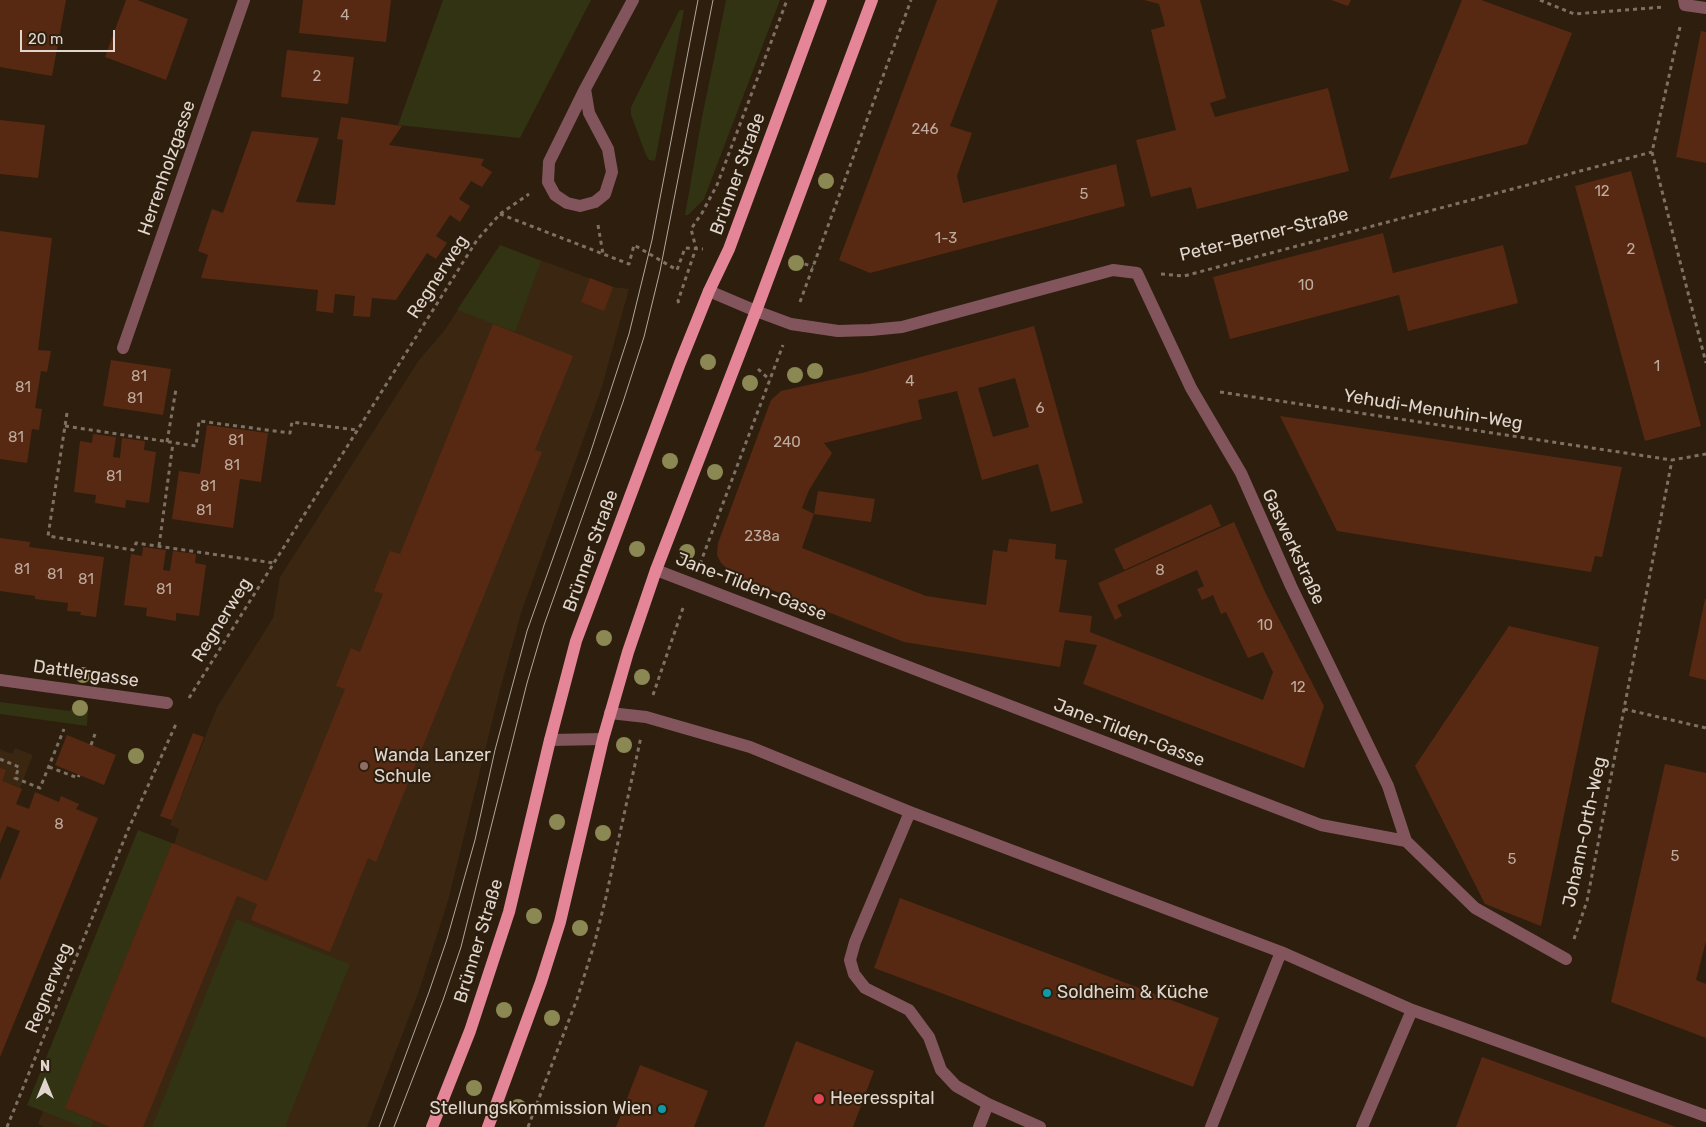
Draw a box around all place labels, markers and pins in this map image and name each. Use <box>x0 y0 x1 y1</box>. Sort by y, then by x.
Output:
place label: Wanda Lanzer Schule <box>374 745 491 788</box>
marker: Wanda Lanzer Schule <box>358 760 370 772</box>
place label: Soldheim & Küche <box>1057 982 1209 1004</box>
marker: Soldheim & Küche <box>1041 987 1053 999</box>
place label: Heeresspital <box>830 1088 935 1110</box>
marker: Heeresspital <box>812 1092 826 1106</box>
place label: Stellungskommission Wien <box>430 1098 652 1120</box>
marker: Stellungskommission Wien <box>656 1103 668 1115</box>

